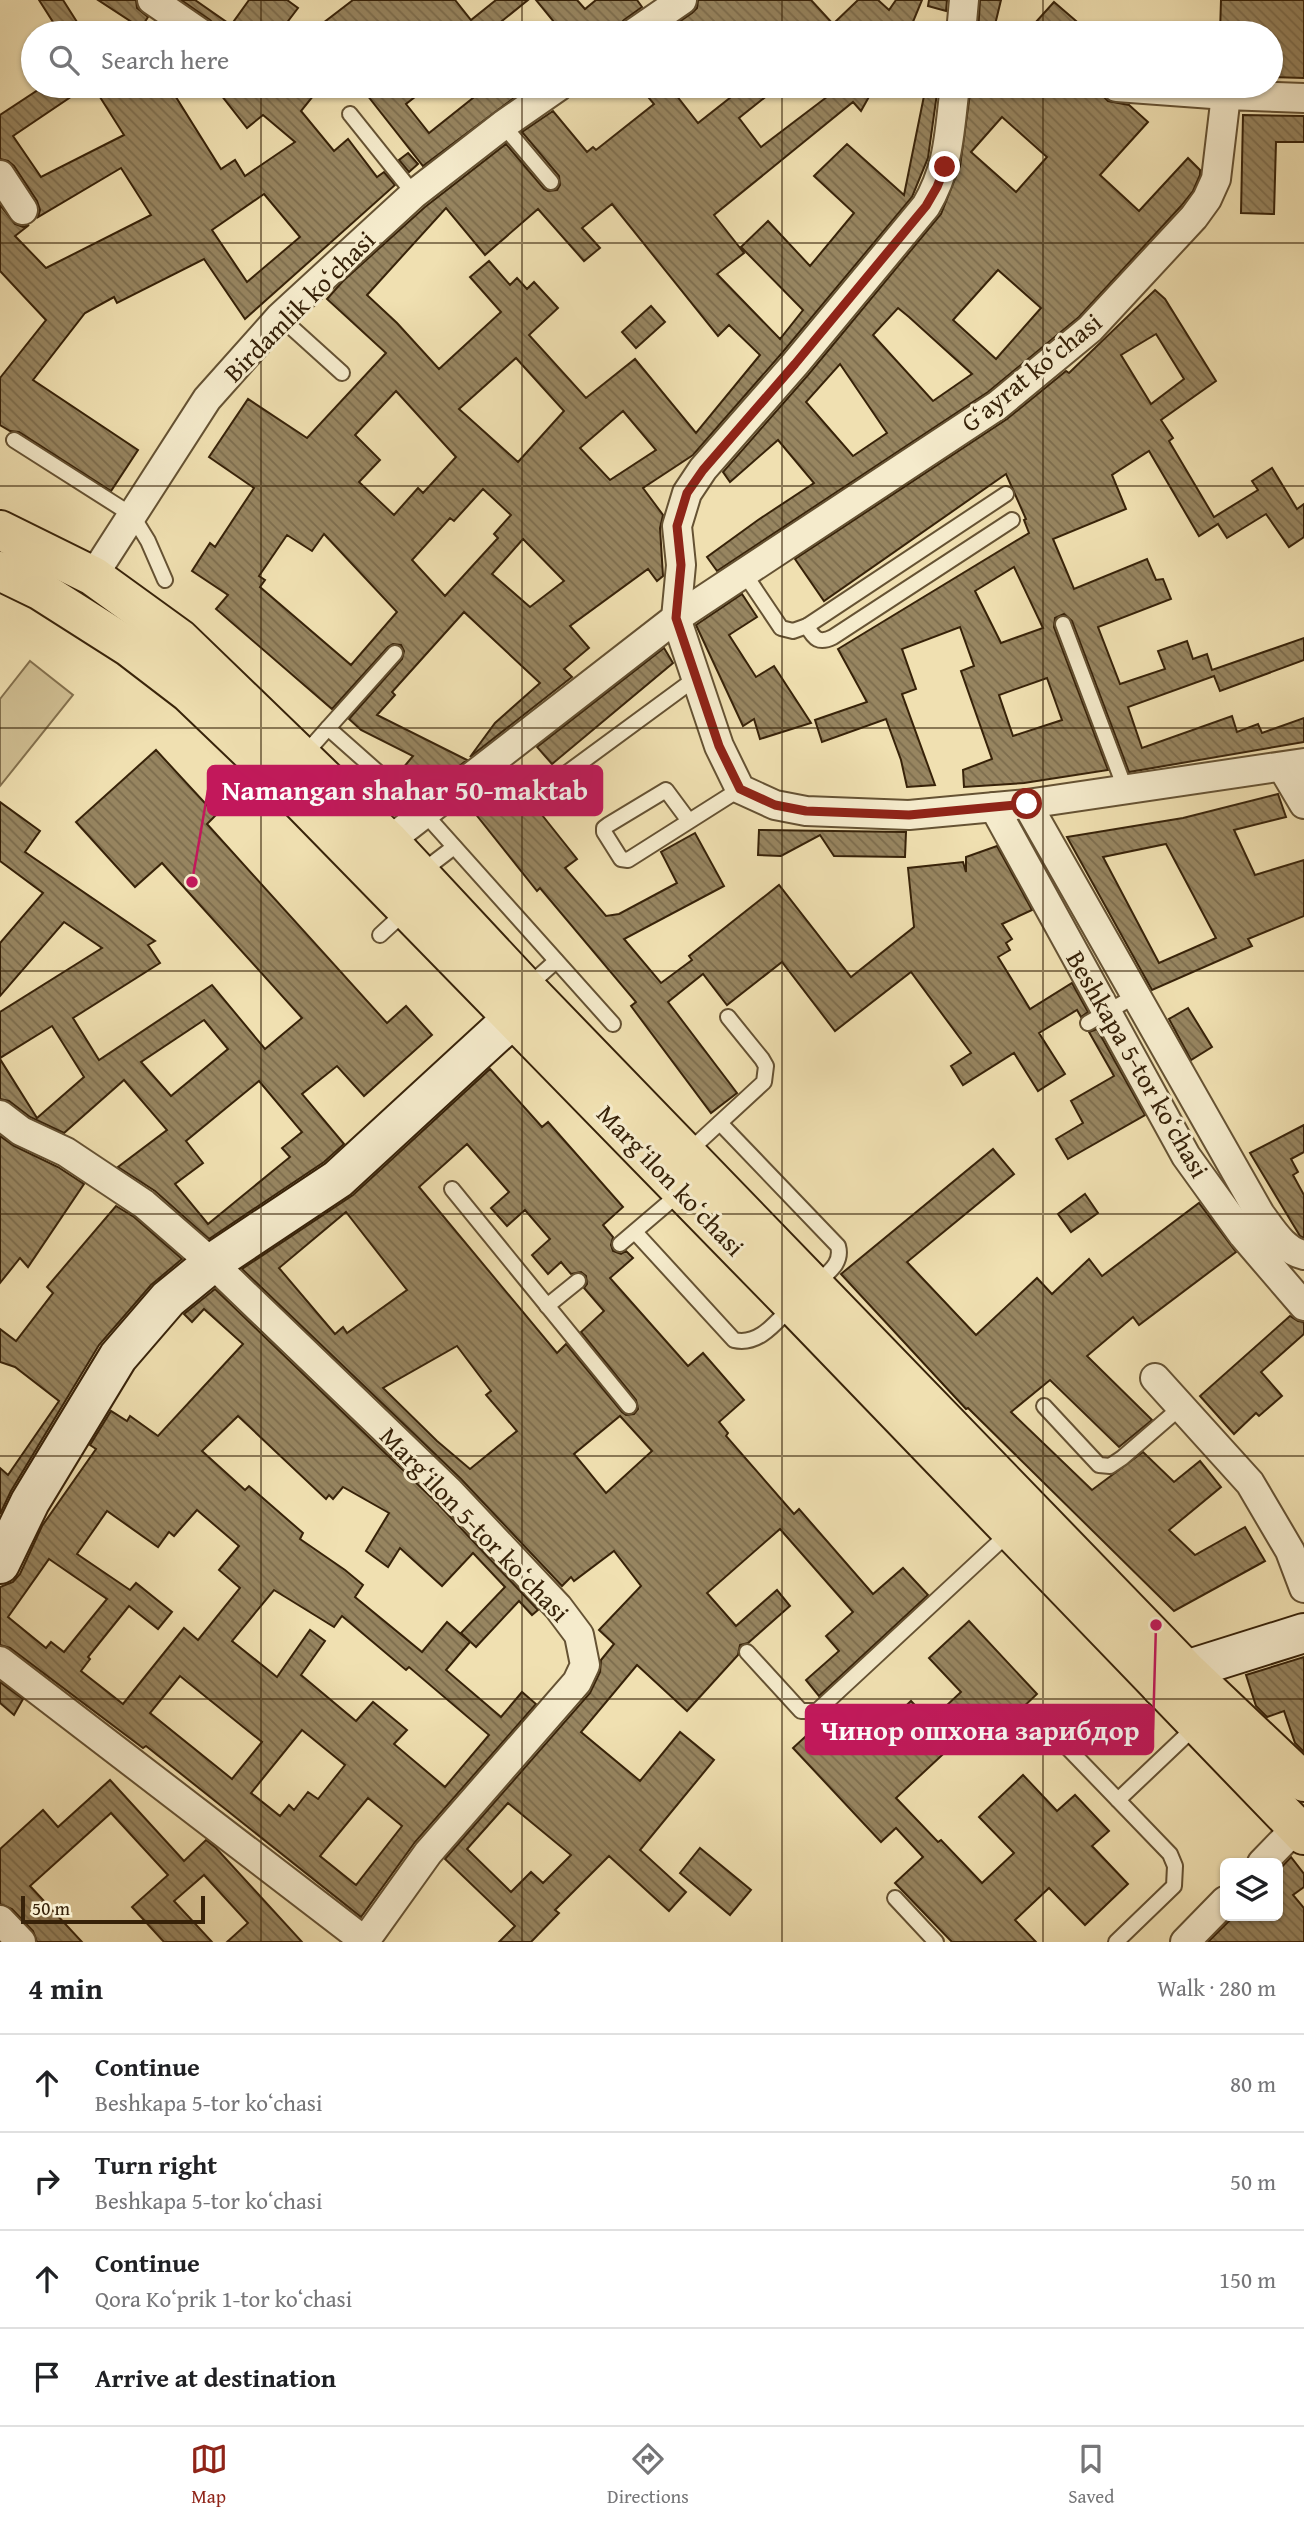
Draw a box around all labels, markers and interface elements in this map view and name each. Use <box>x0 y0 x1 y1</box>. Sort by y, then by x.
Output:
search box <box>21 21 1283 98</box>
text: Search here <box>101 40 229 79</box>
icon: search <box>45 41 83 79</box>
route end <box>929 151 960 182</box>
street label: Birdamlik koʻchasi <box>214 221 384 391</box>
street label: Gʻayrat koʻchasi <box>952 303 1110 441</box>
callout: Namangan shahar 50-maktab <box>208 766 602 815</box>
text: Namangan shahar 50-maktab <box>222 769 588 810</box>
route start <box>1011 788 1042 819</box>
street label: Beshkapa 5-tor koʻchasi <box>1057 943 1219 1185</box>
street label: Margʻilon koʻchasi <box>588 1095 754 1265</box>
street label: Margʻilon 5-tor koʻchasi <box>371 1417 579 1631</box>
callout: Чинор ошхона зарибдор <box>806 1705 1153 1754</box>
text: Чинор ошхона зарибдор <box>821 1709 1140 1750</box>
map controls <box>1220 1858 1283 1921</box>
button: layers <box>1220 1858 1283 1921</box>
scale bar <box>21 1893 205 1925</box>
text: 50 m <box>32 1894 70 1922</box>
text: 4 min <box>28 1966 103 2010</box>
text: Walk · 280 m <box>1157 1971 1276 2004</box>
text: Continue <box>95 2047 200 2086</box>
icon: ahead <box>28 2064 66 2102</box>
text: 80 m <box>1230 2067 1276 2100</box>
text: Beshkapa 5-tor koʻchasi <box>95 2086 322 2119</box>
text: Turn right <box>95 2145 217 2184</box>
icon: right <box>28 2162 66 2200</box>
text: 50 m <box>1230 2165 1276 2198</box>
text: Beshkapa 5-tor koʻchasi <box>95 2184 322 2217</box>
text: Continue <box>95 2243 200 2282</box>
icon: ahead <box>28 2260 66 2298</box>
text: 150 m <box>1219 2263 1276 2296</box>
text: Qora Koʻprik 1-tor koʻchasi <box>95 2282 352 2315</box>
icon: arrive <box>28 2358 66 2396</box>
text: Arrive at destination <box>95 2358 336 2397</box>
tab: Map <box>190 2440 228 2510</box>
tab: Directions <box>607 2440 689 2510</box>
tab: Saved <box>1068 2440 1114 2510</box>

